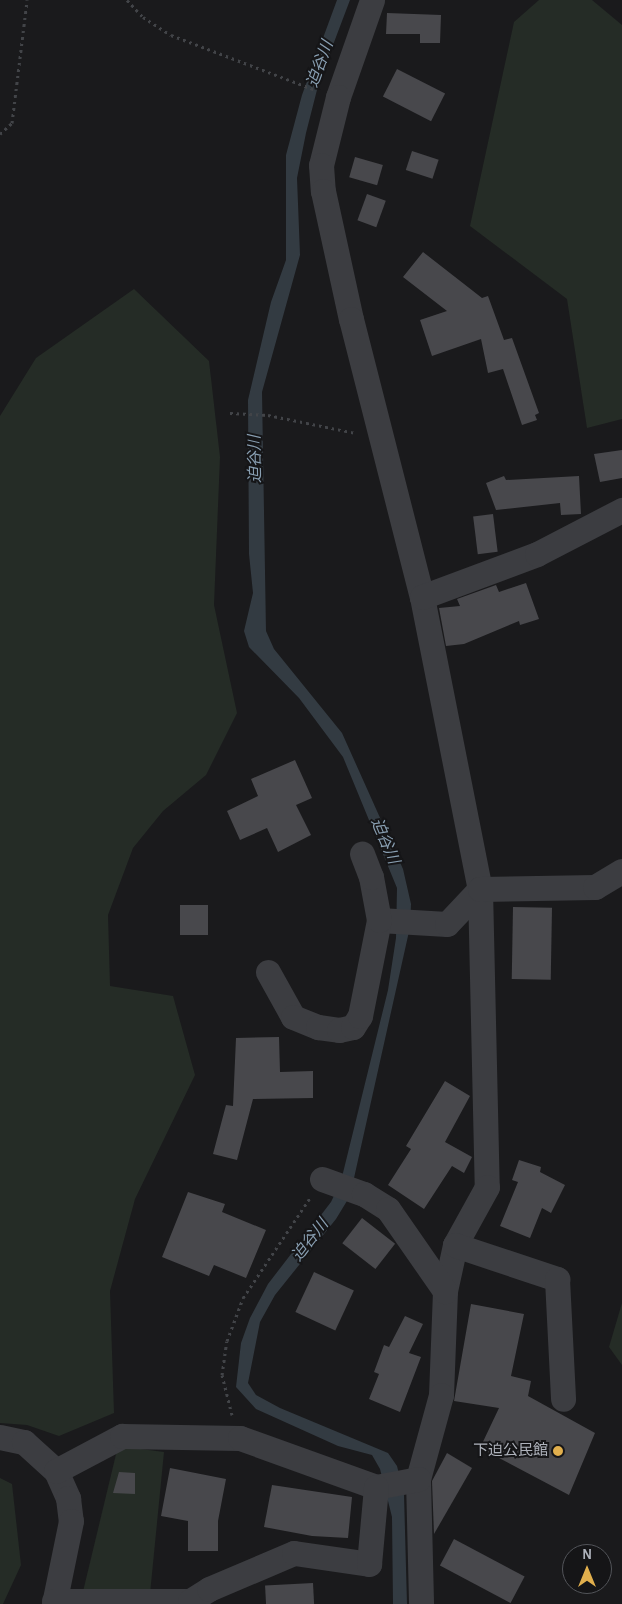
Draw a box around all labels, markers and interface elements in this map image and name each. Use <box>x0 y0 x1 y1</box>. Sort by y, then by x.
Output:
water label: 迫谷川 <box>303 38 337 90</box>
water label: 迫谷川 <box>245 435 265 483</box>
water label: 迫谷川 <box>367 815 403 867</box>
water label: 迫谷川 <box>288 1215 332 1265</box>
place label: 下迫公民館 <box>473 1442 548 1460</box>
marker: 下迫公民館 <box>552 1445 564 1457</box>
north arrow <box>562 1544 612 1594</box>
text: N <box>582 1548 592 1562</box>

